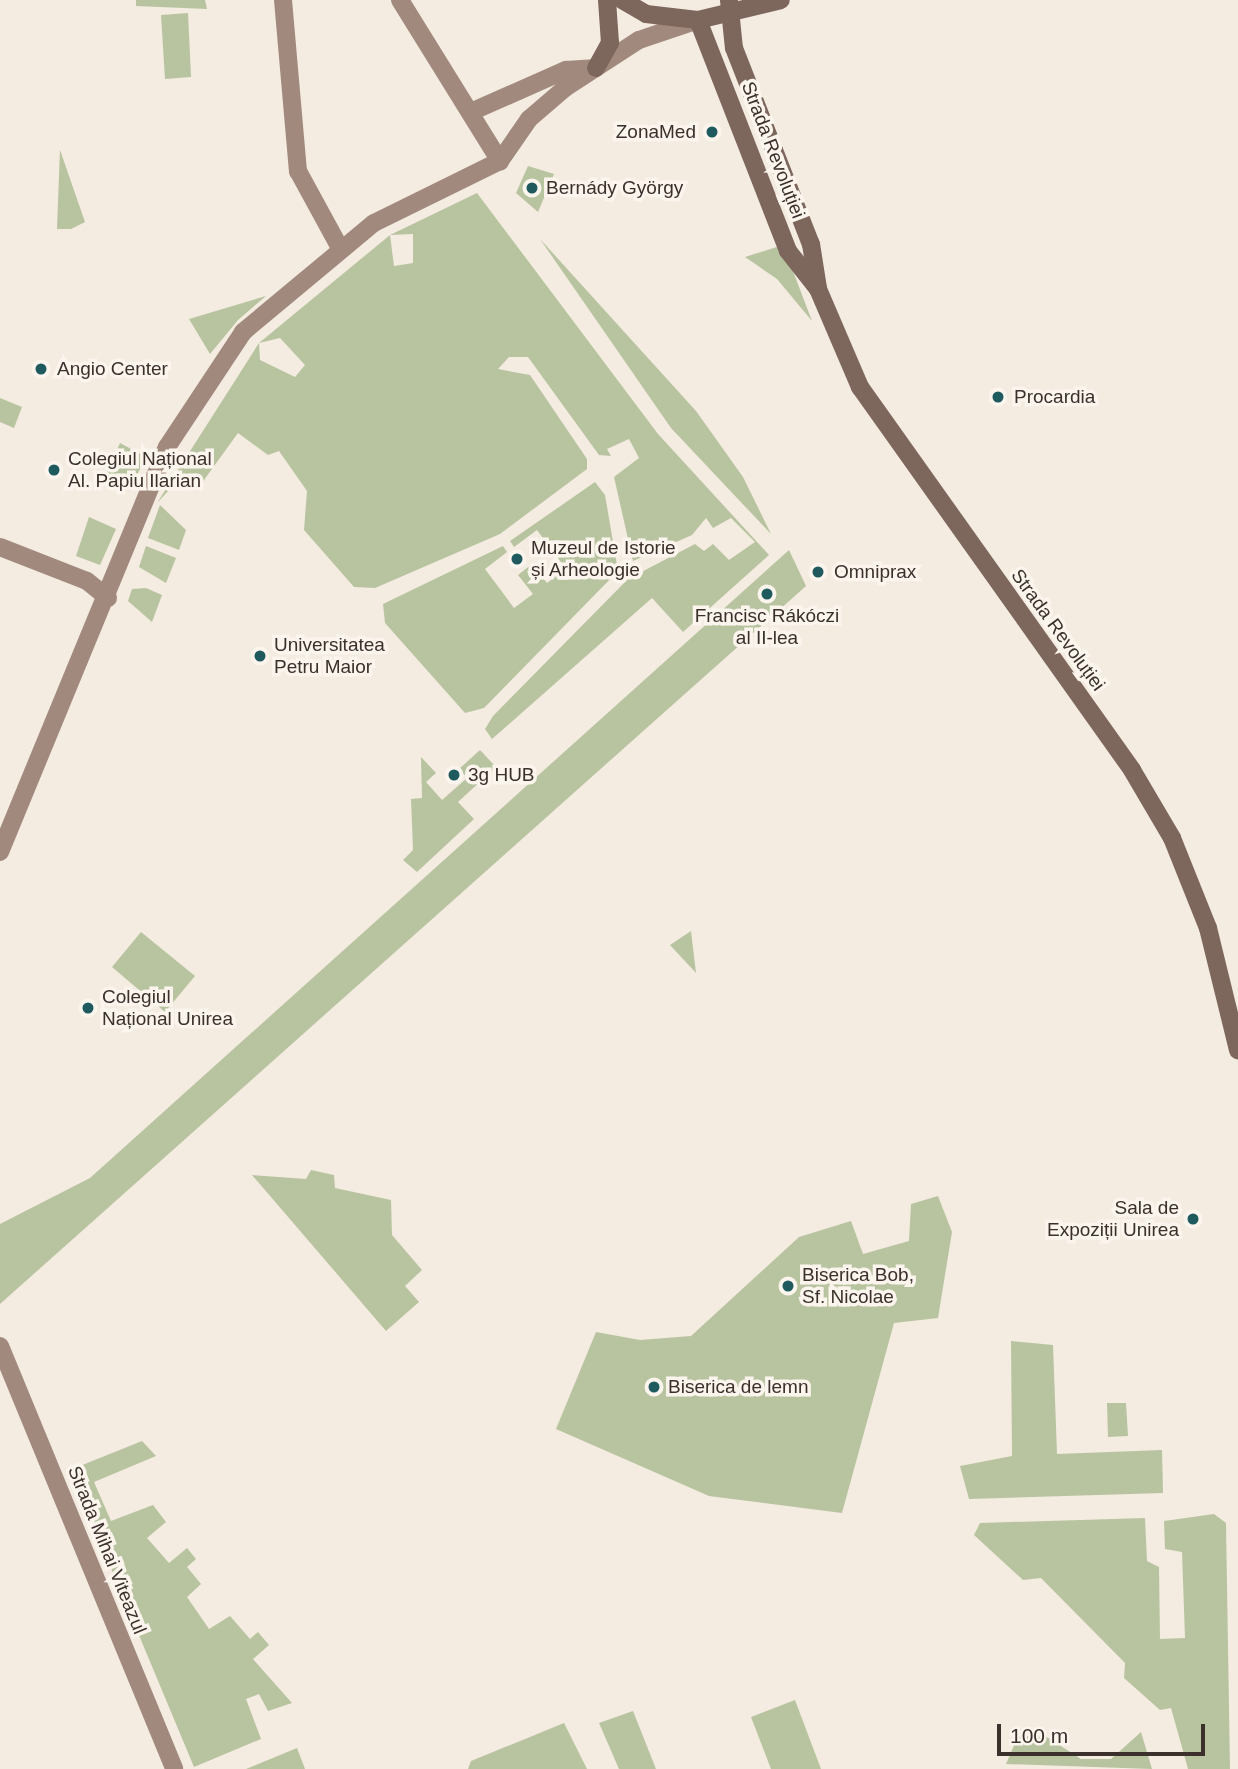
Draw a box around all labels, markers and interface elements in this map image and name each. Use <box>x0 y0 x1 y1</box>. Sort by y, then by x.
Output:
street label: Strada Revoluției <box>736 78 810 222</box>
place label: ZonaMed <box>616 121 696 143</box>
marker: ZonaMed <box>702 122 722 142</box>
place label: Bernády György <box>546 177 683 199</box>
marker: Bernády György <box>524 180 540 196</box>
place label: Angio Center <box>57 358 168 380</box>
marker: Angio Center <box>31 359 51 379</box>
place label: Procardia <box>1014 386 1095 408</box>
marker: Procardia <box>988 387 1008 407</box>
place label: Colegiul Național Al. Papiu Ilarian <box>68 448 212 492</box>
marker: Colegiul Național Al. Papiu Ilarian <box>46 462 62 478</box>
place label: Muzeul de Istorie și Arheologie <box>531 537 676 581</box>
marker: Muzeul de Istorie și Arheologie <box>509 551 525 567</box>
place label: Omniprax <box>834 561 916 583</box>
marker: Omniprax <box>808 562 828 582</box>
street label: Strada Revoluției <box>1006 565 1110 695</box>
marker: Francisc Rákóczi al II-lea <box>759 586 775 602</box>
place label: Francisc Rákóczi al II-lea <box>695 605 839 649</box>
place label: Universitatea Petru Maior <box>274 634 385 678</box>
marker: Universitatea Petru Maior <box>252 648 268 664</box>
place label: 3g HUB <box>468 764 535 786</box>
marker: 3g HUB <box>446 767 462 783</box>
place label: Colegiul Național Unirea <box>102 986 233 1030</box>
marker: Colegiul Național Unirea <box>80 1000 96 1016</box>
place label: Sala de Expoziții Unirea <box>1047 1197 1179 1241</box>
marker: Sala de Expoziții Unirea <box>1185 1211 1201 1227</box>
place label: Biserica Bob, Sf. Nicolae <box>802 1264 914 1308</box>
marker: Biserica Bob, Sf. Nicolae <box>780 1278 796 1294</box>
place label: Biserica de lemn <box>668 1376 808 1398</box>
marker: Biserica de lemn <box>646 1379 662 1395</box>
street label: Strada Mihai Viteazul <box>63 1463 151 1637</box>
scale bar <box>1000 1710 1208 1754</box>
text: 100 m <box>1010 1724 1068 1747</box>

